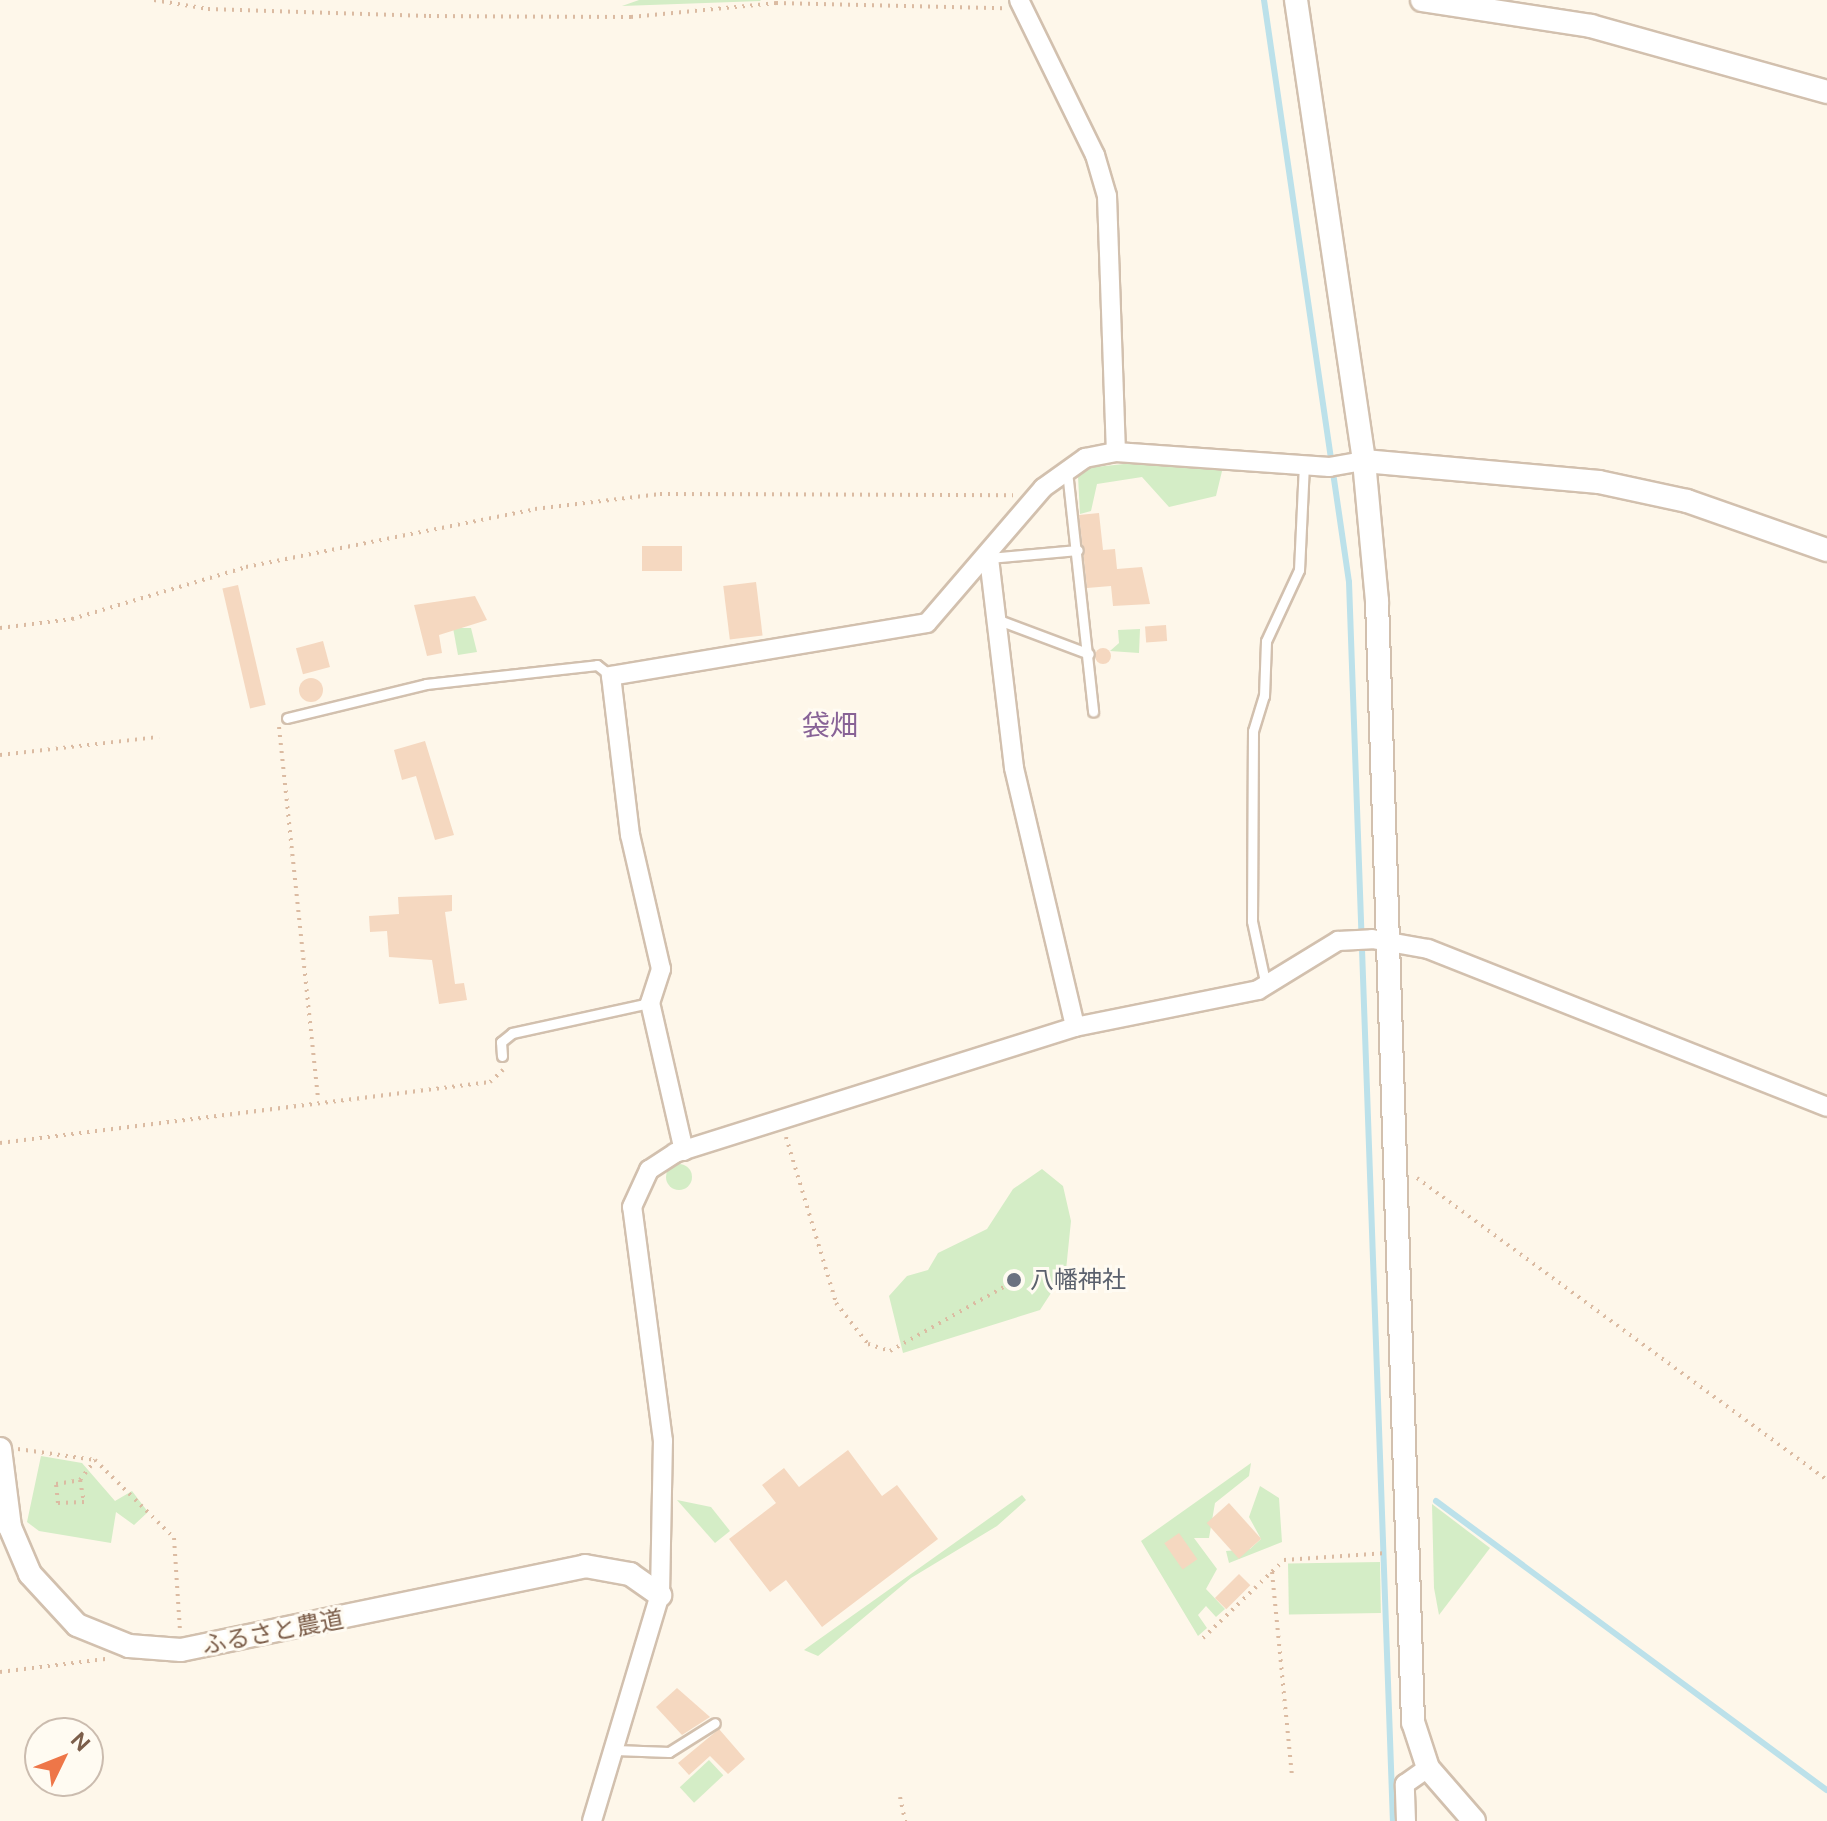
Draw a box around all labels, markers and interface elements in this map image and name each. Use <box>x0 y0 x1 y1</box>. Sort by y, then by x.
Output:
district label: 袋畑 <box>802 709 858 743</box>
place label: 八幡神社 <box>1030 1266 1126 1294</box>
marker: 八幡神社 <box>1005 1271 1023 1289</box>
street label: ふるさと農道 <box>200 1604 346 1660</box>
north arrow <box>24 1717 104 1797</box>
text: N <box>64 1726 97 1757</box>

